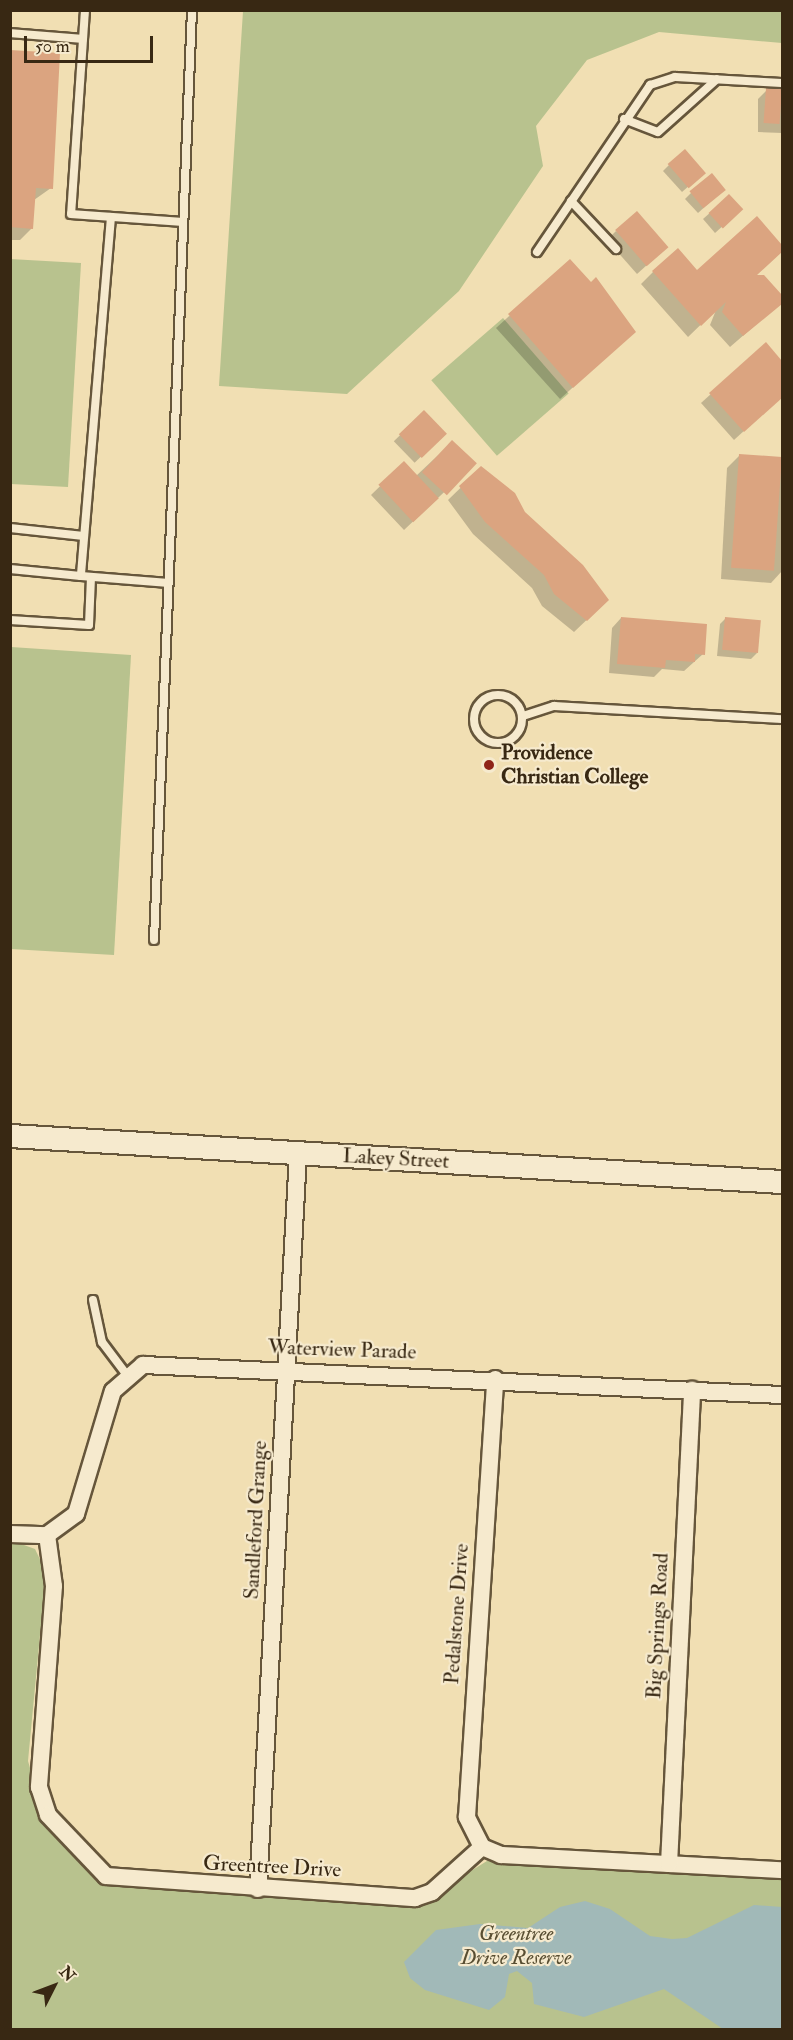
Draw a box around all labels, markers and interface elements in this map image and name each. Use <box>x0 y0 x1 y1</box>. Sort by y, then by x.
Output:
scale bar <box>27 24 156 62</box>
text: 50 m <box>35 35 70 58</box>
place label: Providence Christian College <box>501 740 648 790</box>
marker: Providence Christian College <box>482 758 496 772</box>
street label: Lakey Street <box>342 1144 450 1174</box>
street label: Waterview Parade <box>267 1335 417 1365</box>
street label: Sandleford Grange <box>239 1440 273 1600</box>
street label: Pedalstone Drive <box>440 1543 474 1685</box>
street label: Big Springs Road <box>642 1552 674 1700</box>
street label: Greentree Drive <box>202 1851 342 1883</box>
park label: Greentree Drive Reserve <box>461 1921 571 1971</box>
north arrow <box>24 1956 84 2016</box>
text: N <box>55 1962 80 1986</box>

